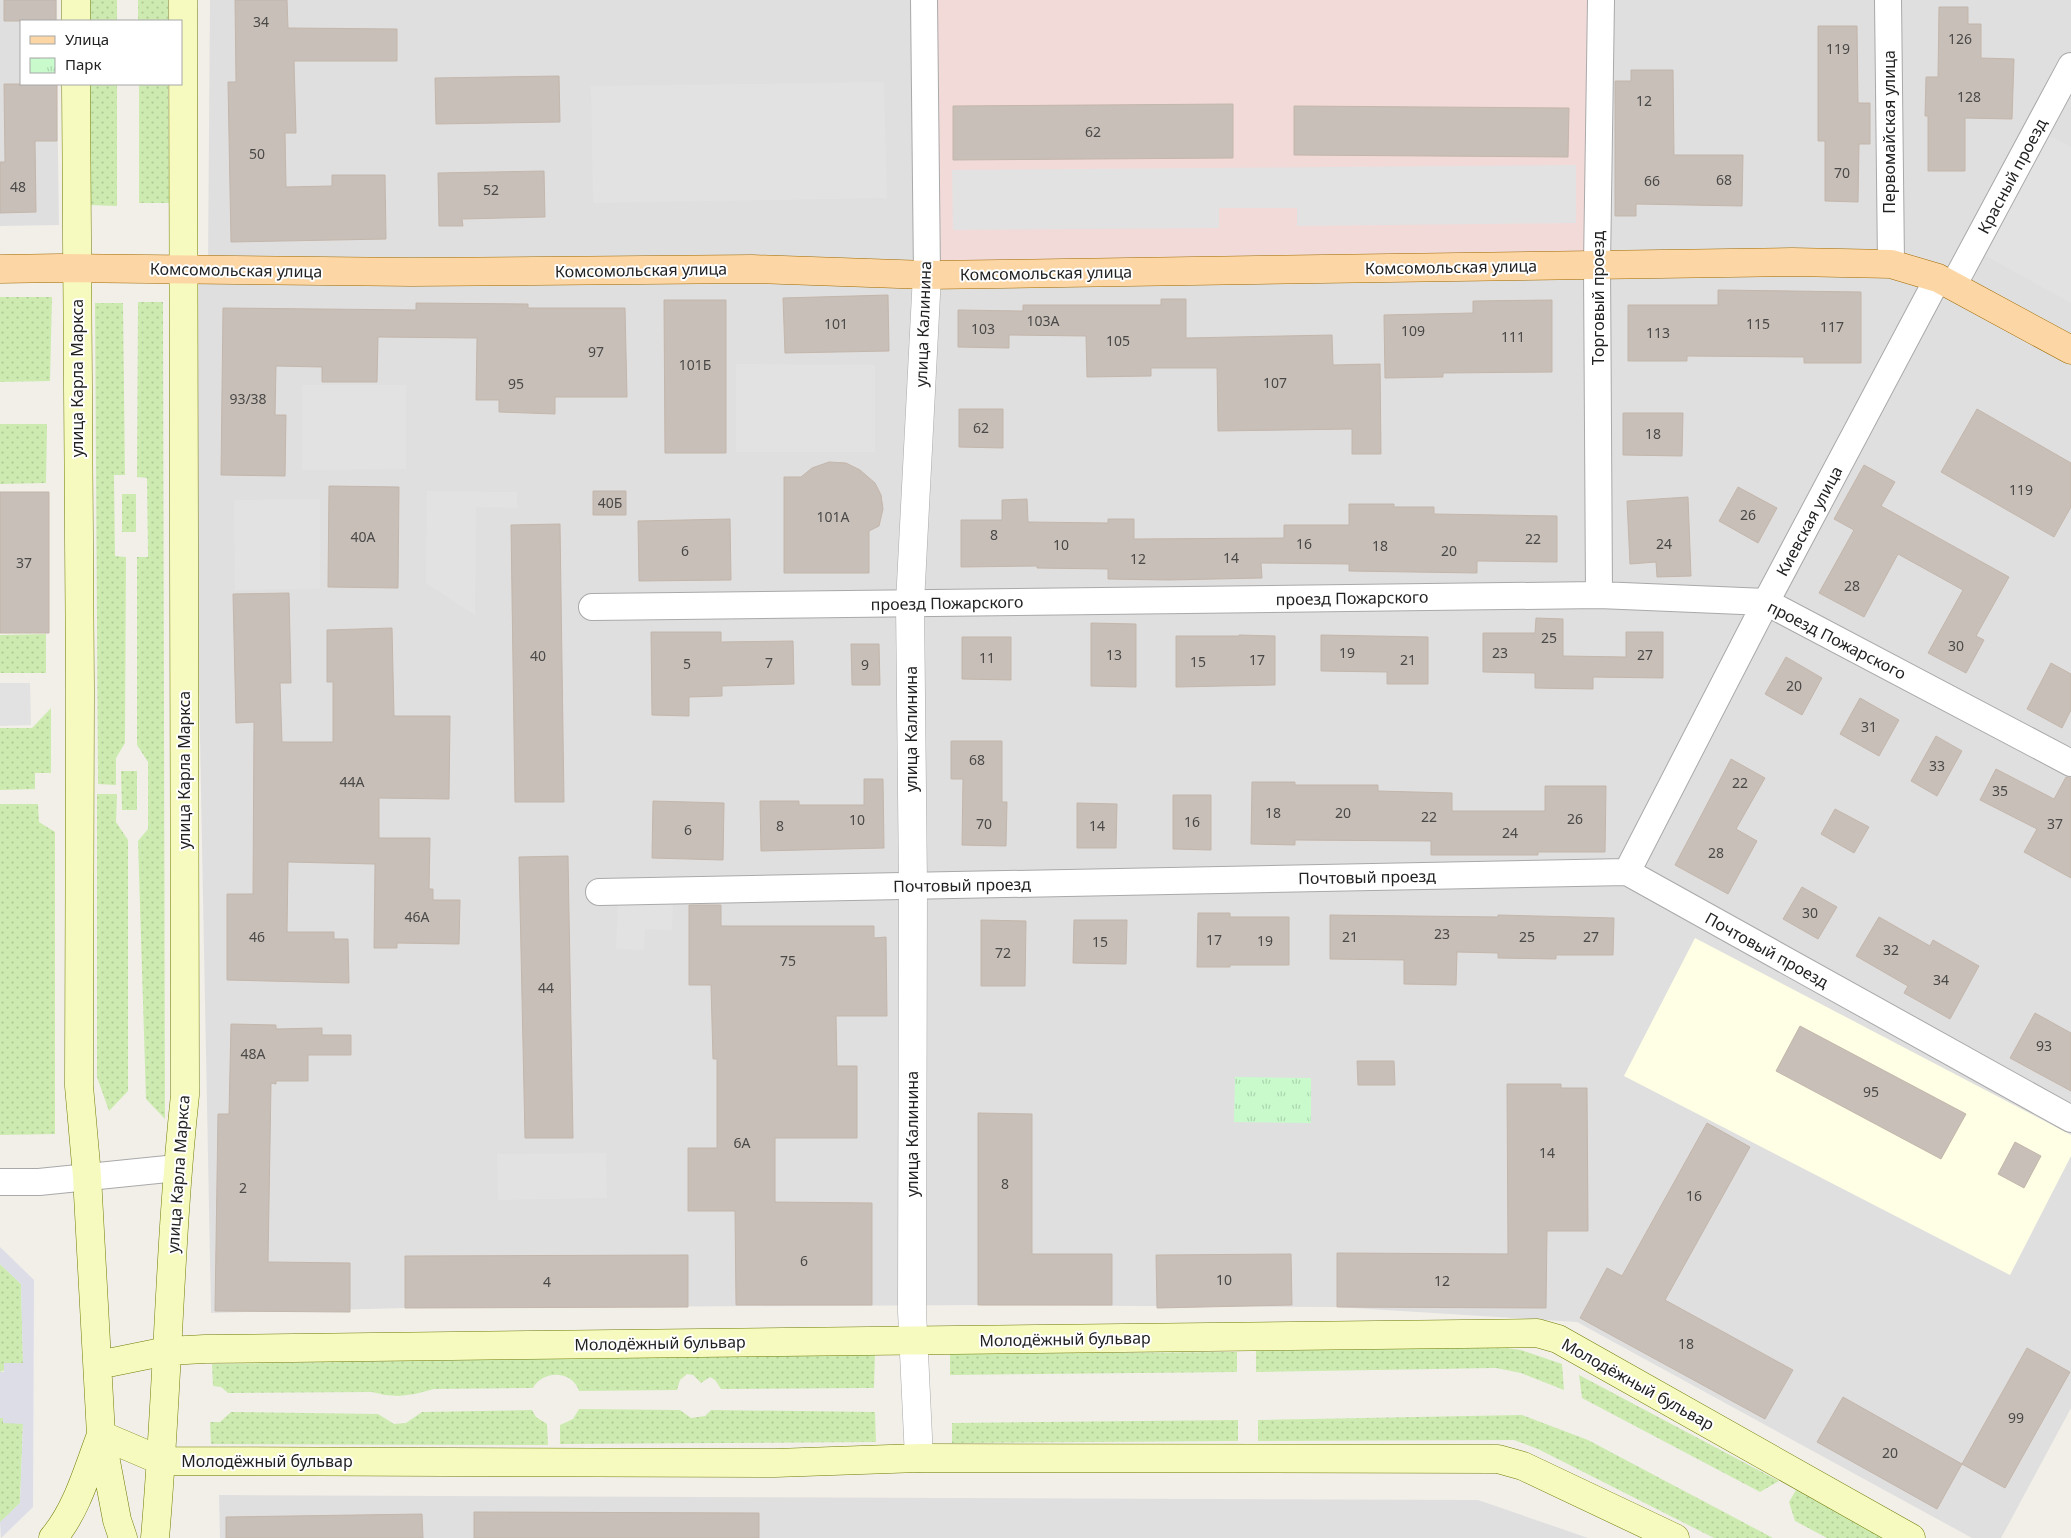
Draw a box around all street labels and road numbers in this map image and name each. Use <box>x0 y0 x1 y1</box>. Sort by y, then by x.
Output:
street label: Первомайская улица <box>1878 50 1900 214</box>
street label: Красный проезд <box>1972 114 2052 238</box>
street label: Торговый проезд <box>1587 231 1609 365</box>
street label: Комсомольская улица <box>1365 254 1537 280</box>
street label: Комсомольская улица <box>150 257 322 283</box>
street label: Комсомольская улица <box>555 257 727 283</box>
street label: Комсомольская улица <box>960 260 1132 286</box>
street label: улица Калинина <box>910 261 936 387</box>
street label: улица Карла Маркса <box>66 299 88 457</box>
street label: Киевская улица <box>1771 462 1847 580</box>
street label: проезд Пожарского <box>1275 586 1429 610</box>
street label: проезд Пожарского <box>870 591 1024 615</box>
street label: проезд Пожарского <box>1764 596 1910 684</box>
street label: улица Калинина <box>900 666 922 792</box>
street label: улица Карла Маркса <box>173 691 195 849</box>
street label: Почтовый проезд <box>1298 865 1436 889</box>
street label: Почтовый проезд <box>893 873 1031 897</box>
street label: Почтовый проезд <box>1701 907 1833 993</box>
street label: улица Калинина <box>901 1071 923 1197</box>
street label: улица Карла Маркса <box>161 1094 195 1254</box>
street label: Молодёжный бульвар <box>979 1327 1151 1351</box>
street label: Молодёжный бульвар <box>574 1331 746 1355</box>
street label: Молодёжный бульвар <box>1558 1333 1718 1435</box>
street label: Молодёжный бульвар <box>181 1450 353 1472</box>

